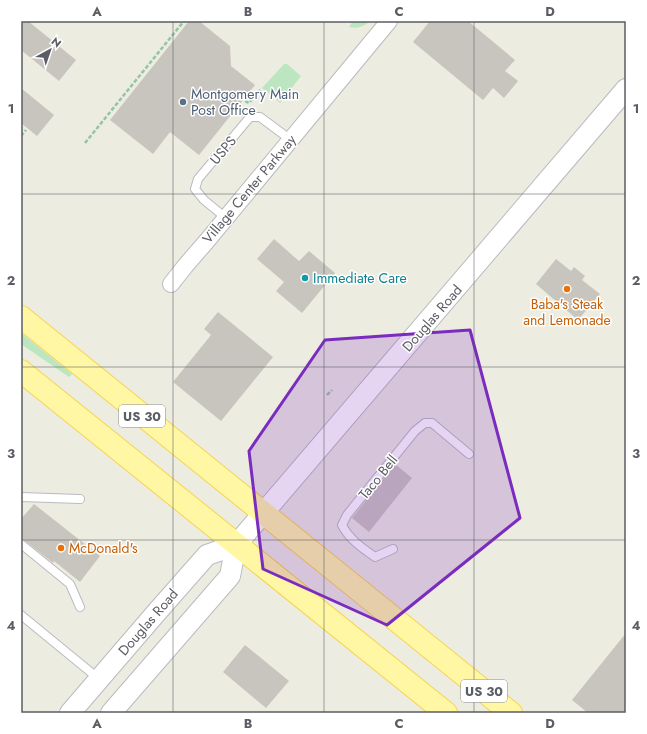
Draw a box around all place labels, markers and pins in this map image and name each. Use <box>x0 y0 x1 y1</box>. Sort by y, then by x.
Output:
place label: Montgomery Main Post Office <box>191 84 299 120</box>
marker: Montgomery Main Post Office <box>178 97 188 107</box>
place label: Immediate Care <box>313 268 407 288</box>
marker: Immediate Care <box>300 273 310 283</box>
marker: Baba's Steak and Lemonade <box>562 284 572 294</box>
place label: Baba's Steak and Lemonade <box>523 294 611 330</box>
place label: McDonald's <box>69 538 138 558</box>
marker: McDonald's <box>56 543 66 553</box>

